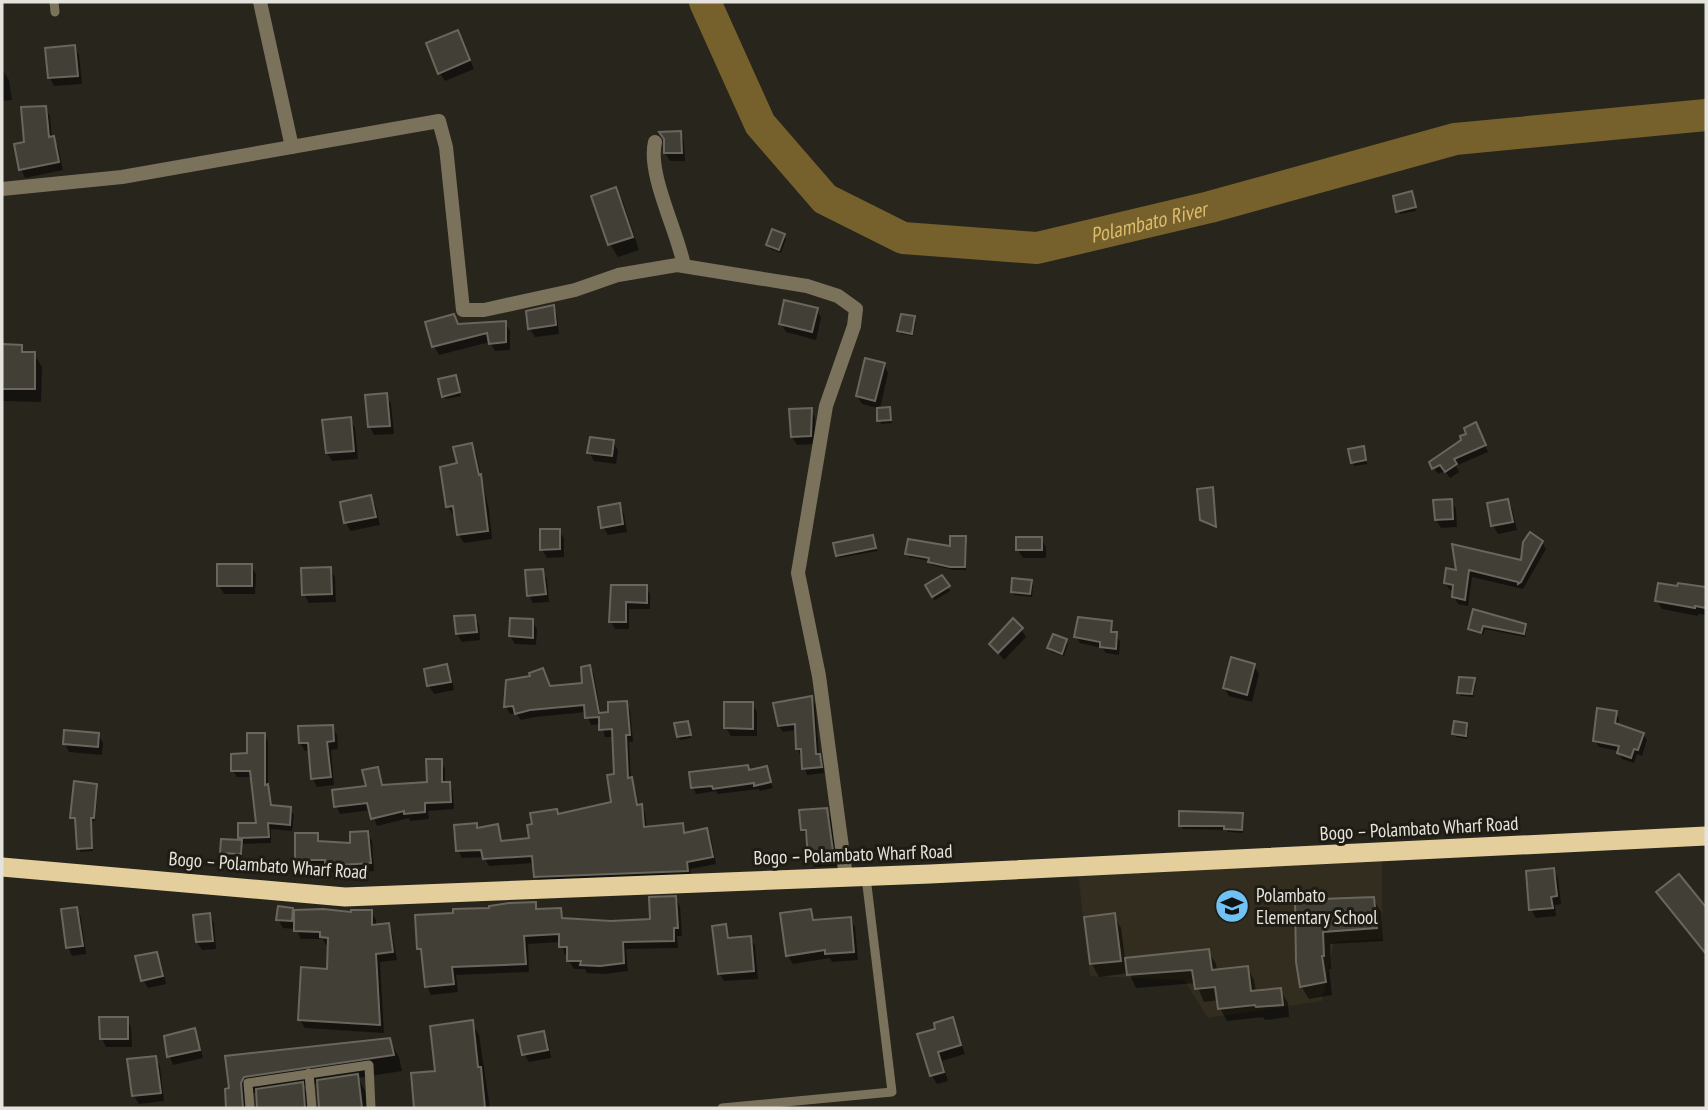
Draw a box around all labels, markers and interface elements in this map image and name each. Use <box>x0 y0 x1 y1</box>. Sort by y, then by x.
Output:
water label: Polambato River <box>1087 194 1212 248</box>
street label: Bogo – Polambato Wharf Road <box>1319 811 1519 845</box>
street label: Bogo – Polambato Wharf Road <box>753 839 953 869</box>
street label: Bogo – Polambato Wharf Road <box>168 846 368 884</box>
place label: Polambato Elementary School <box>1256 883 1378 929</box>
school or university icon: Polambato Elementary School <box>1213 887 1251 925</box>

